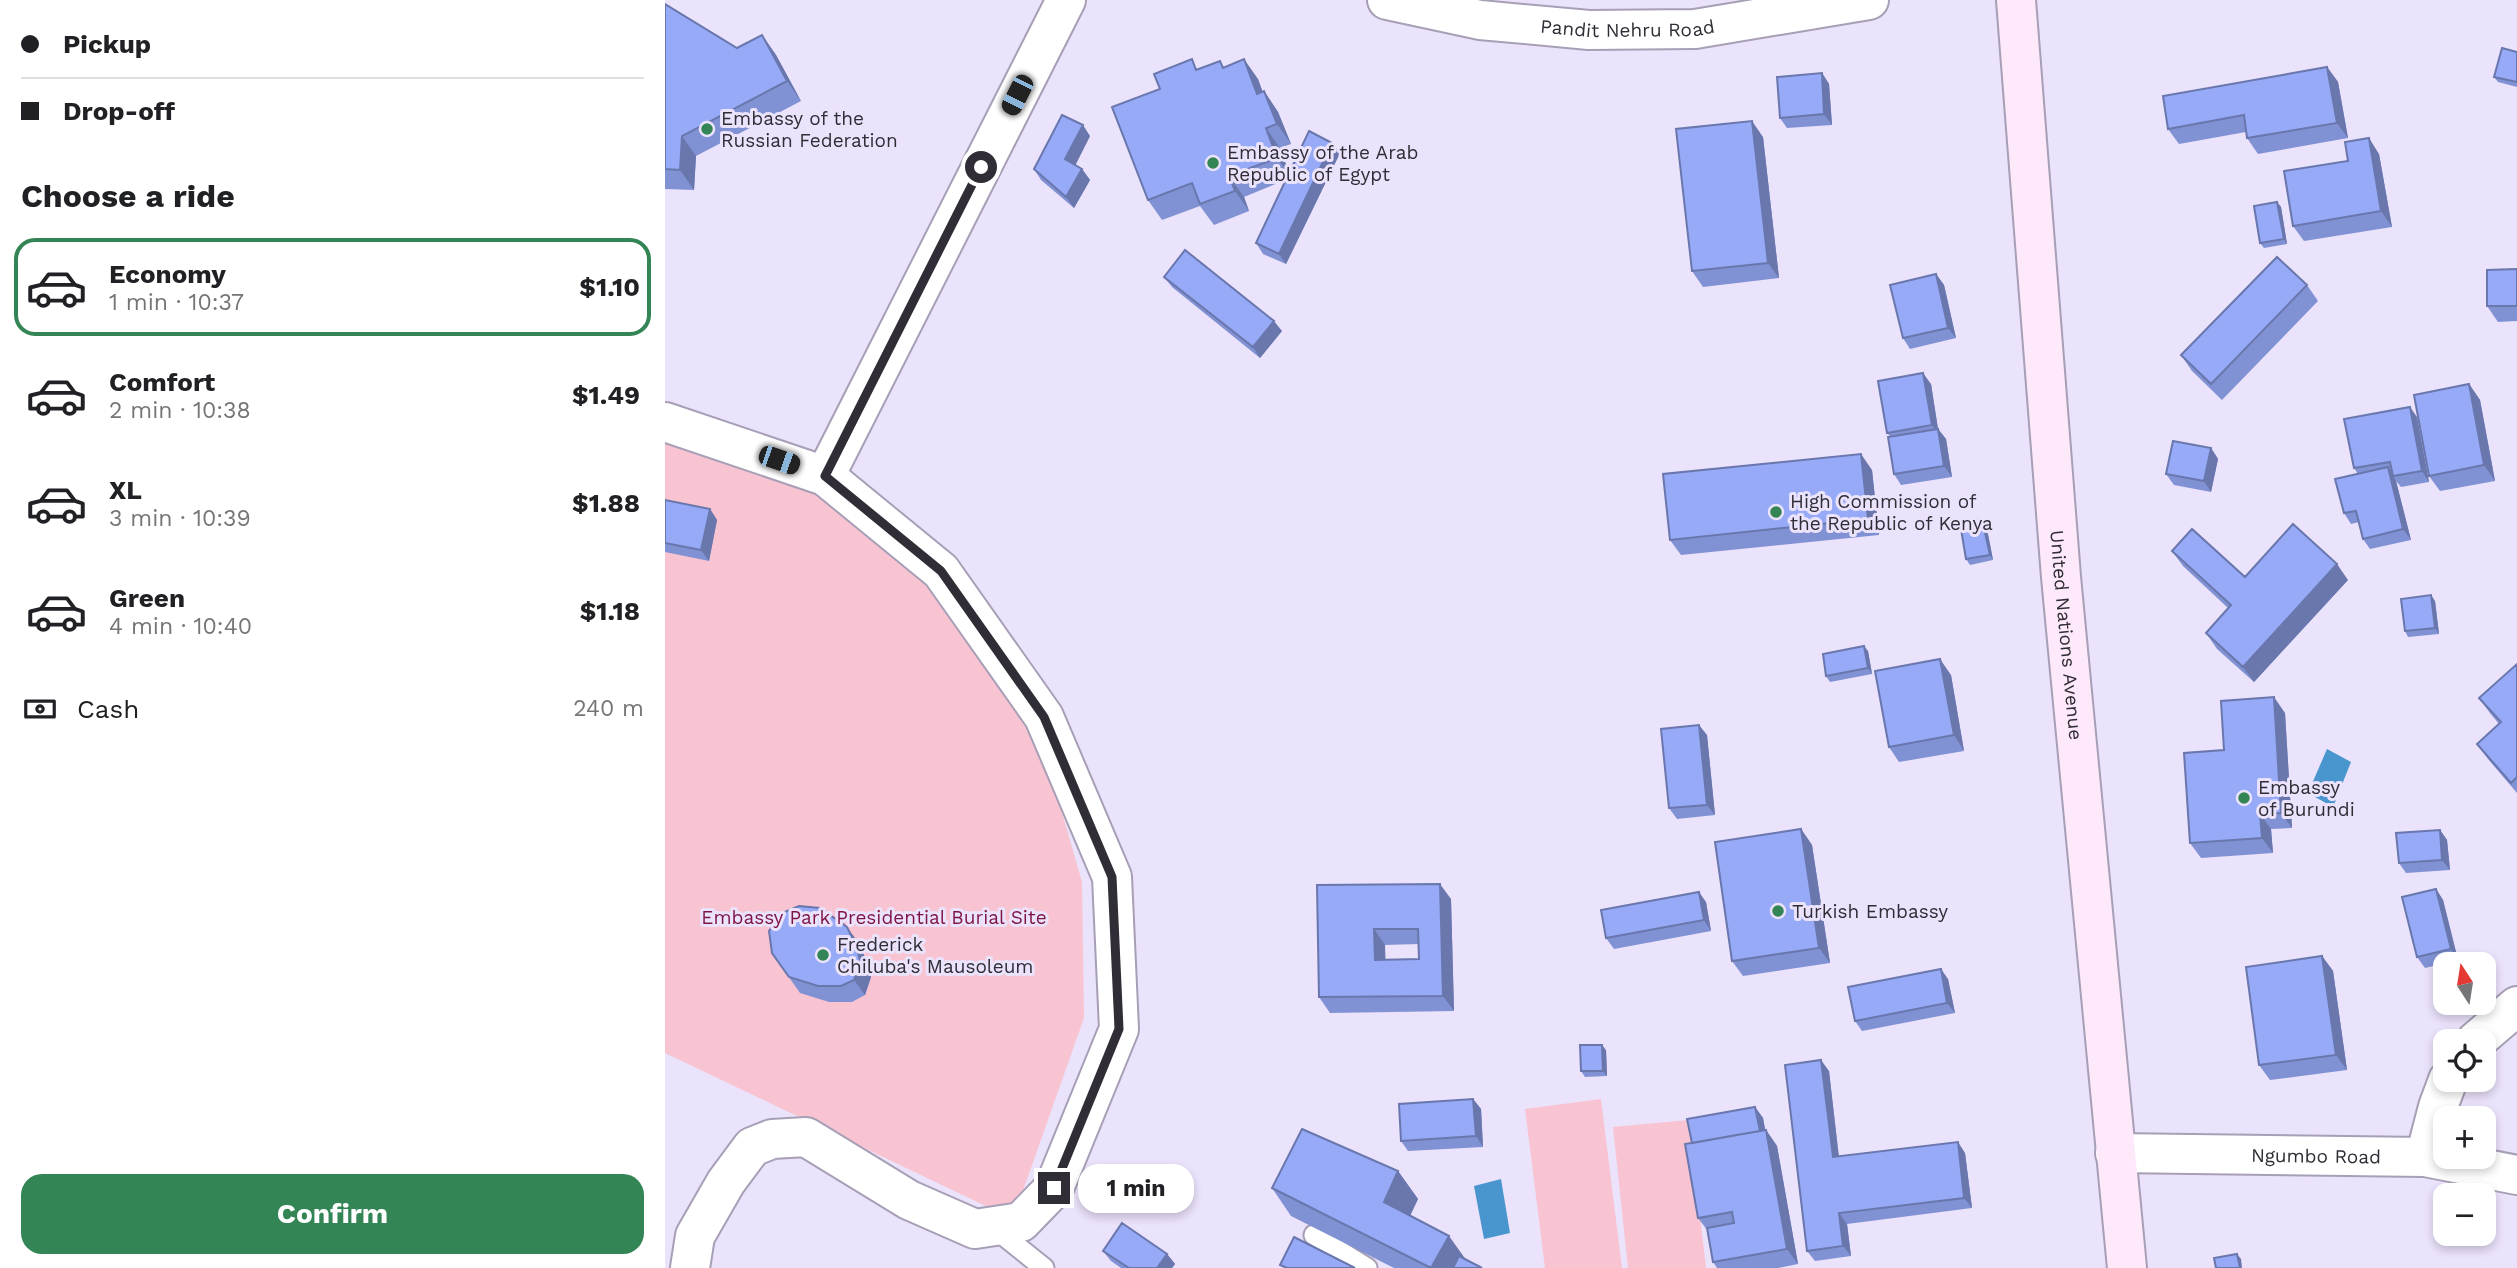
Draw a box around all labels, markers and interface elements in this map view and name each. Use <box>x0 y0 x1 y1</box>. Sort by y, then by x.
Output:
street label: Pandit Nehru Road <box>1539 14 1716 42</box>
text: Pickup <box>63 29 151 59</box>
car <box>999 72 1036 118</box>
text: Drop-off <box>63 96 175 126</box>
place label: Embassy of the Russian Federation <box>721 107 898 152</box>
marker: Embassy of the Russian Federation <box>699 121 715 137</box>
place label: Embassy of the Arab Republic of Egypt <box>1227 141 1418 186</box>
route start <box>965 151 997 183</box>
marker: Embassy of the Arab Republic of Egypt <box>1205 155 1221 171</box>
text: Choose a ride <box>21 177 235 215</box>
icon: car <box>25 256 88 319</box>
text: Economy <box>109 259 226 289</box>
text: $1.10 <box>579 272 640 302</box>
text: 1 min · 10:37 <box>109 289 244 316</box>
icon: car <box>25 364 88 427</box>
text: Comfort <box>109 367 215 397</box>
text: $1.49 <box>572 380 640 410</box>
text: 2 min · 10:38 <box>109 397 251 424</box>
car <box>756 443 803 477</box>
icon: car <box>25 472 88 535</box>
text: XL <box>109 475 142 505</box>
text: $1.88 <box>572 488 640 518</box>
place label: High Commission of the Republic of Kenya <box>1790 490 1993 535</box>
marker: High Commission of the Republic of Kenya <box>1768 504 1784 520</box>
text: 3 min · 10:39 <box>109 505 251 532</box>
street label: United Nations Avenue <box>2046 529 2088 741</box>
icon: car <box>25 580 88 643</box>
text: Green <box>109 583 185 613</box>
text: $1.18 <box>580 596 640 626</box>
text: 4 min · 10:40 <box>109 613 252 640</box>
icon: cash <box>21 690 59 728</box>
text: Cash <box>77 694 139 724</box>
text: 240 m <box>573 695 644 722</box>
place label: Embassy of Burundi <box>2258 776 2355 821</box>
marker: Embassy of Burundi <box>2236 790 2252 806</box>
place label: Turkish Embassy <box>1792 900 1948 923</box>
marker: Turkish Embassy <box>1770 903 1786 919</box>
park label: Embassy Park Presidential Burial Site <box>701 906 1047 929</box>
place label: Frederick Chiluba's Mausoleum <box>837 933 1033 978</box>
marker: Frederick Chiluba's Mausoleum <box>815 947 831 963</box>
north arrow <box>2433 952 2495 1015</box>
map controls <box>2433 952 2496 1246</box>
button: locate <box>2433 1029 2496 1092</box>
button: + <box>2433 1106 2496 1169</box>
street label: Ngumbo Road <box>2251 1143 2381 1168</box>
callout: 1 min <box>1079 1164 1194 1212</box>
route end <box>1038 1172 1070 1204</box>
button: Confirm <box>21 1174 644 1254</box>
text: 1 min <box>1106 1175 1166 1202</box>
button: − <box>2433 1183 2496 1246</box>

